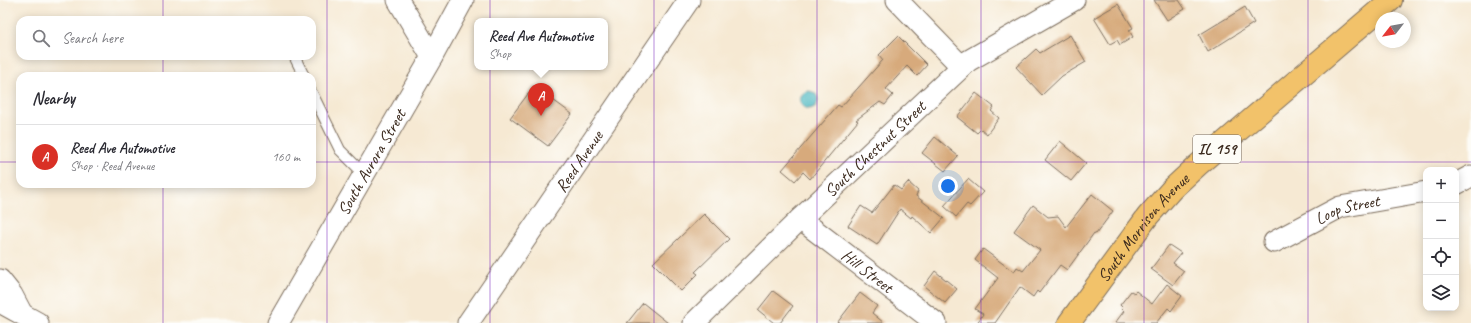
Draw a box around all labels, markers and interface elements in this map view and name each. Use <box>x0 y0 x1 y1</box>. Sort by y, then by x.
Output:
north arrow <box>1375 12 1411 48</box>
search box <box>16 16 316 60</box>
popup <box>474 18 608 70</box>
icon: search <box>30 27 52 49</box>
text: Reed Ave Automotive <box>489 27 593 46</box>
text: Search here <box>62 29 123 48</box>
text: Shop <box>489 46 511 62</box>
pin: A <box>528 83 554 116</box>
text: Nearby <box>32 88 75 109</box>
street label: South Chestnut Street <box>820 95 931 201</box>
street label: South Aurora Street <box>332 103 411 219</box>
street label: Reed Avenue <box>550 125 608 196</box>
road number: IL 159 <box>1193 135 1241 163</box>
text: Reed Ave Automotive <box>70 139 174 158</box>
text: A <box>42 149 48 165</box>
text: 160 m <box>272 149 300 165</box>
text: Shop · Reed Avenue <box>70 158 154 174</box>
street label: South Morrison Avenue <box>1093 167 1194 286</box>
map controls <box>1423 167 1459 311</box>
button: + <box>1423 167 1459 203</box>
your location <box>938 176 958 196</box>
street label: Loop Street <box>1311 189 1383 229</box>
button: − <box>1423 203 1459 239</box>
button: locate <box>1423 239 1459 275</box>
street label: Hill Street <box>837 244 899 298</box>
button: layers <box>1423 275 1459 311</box>

